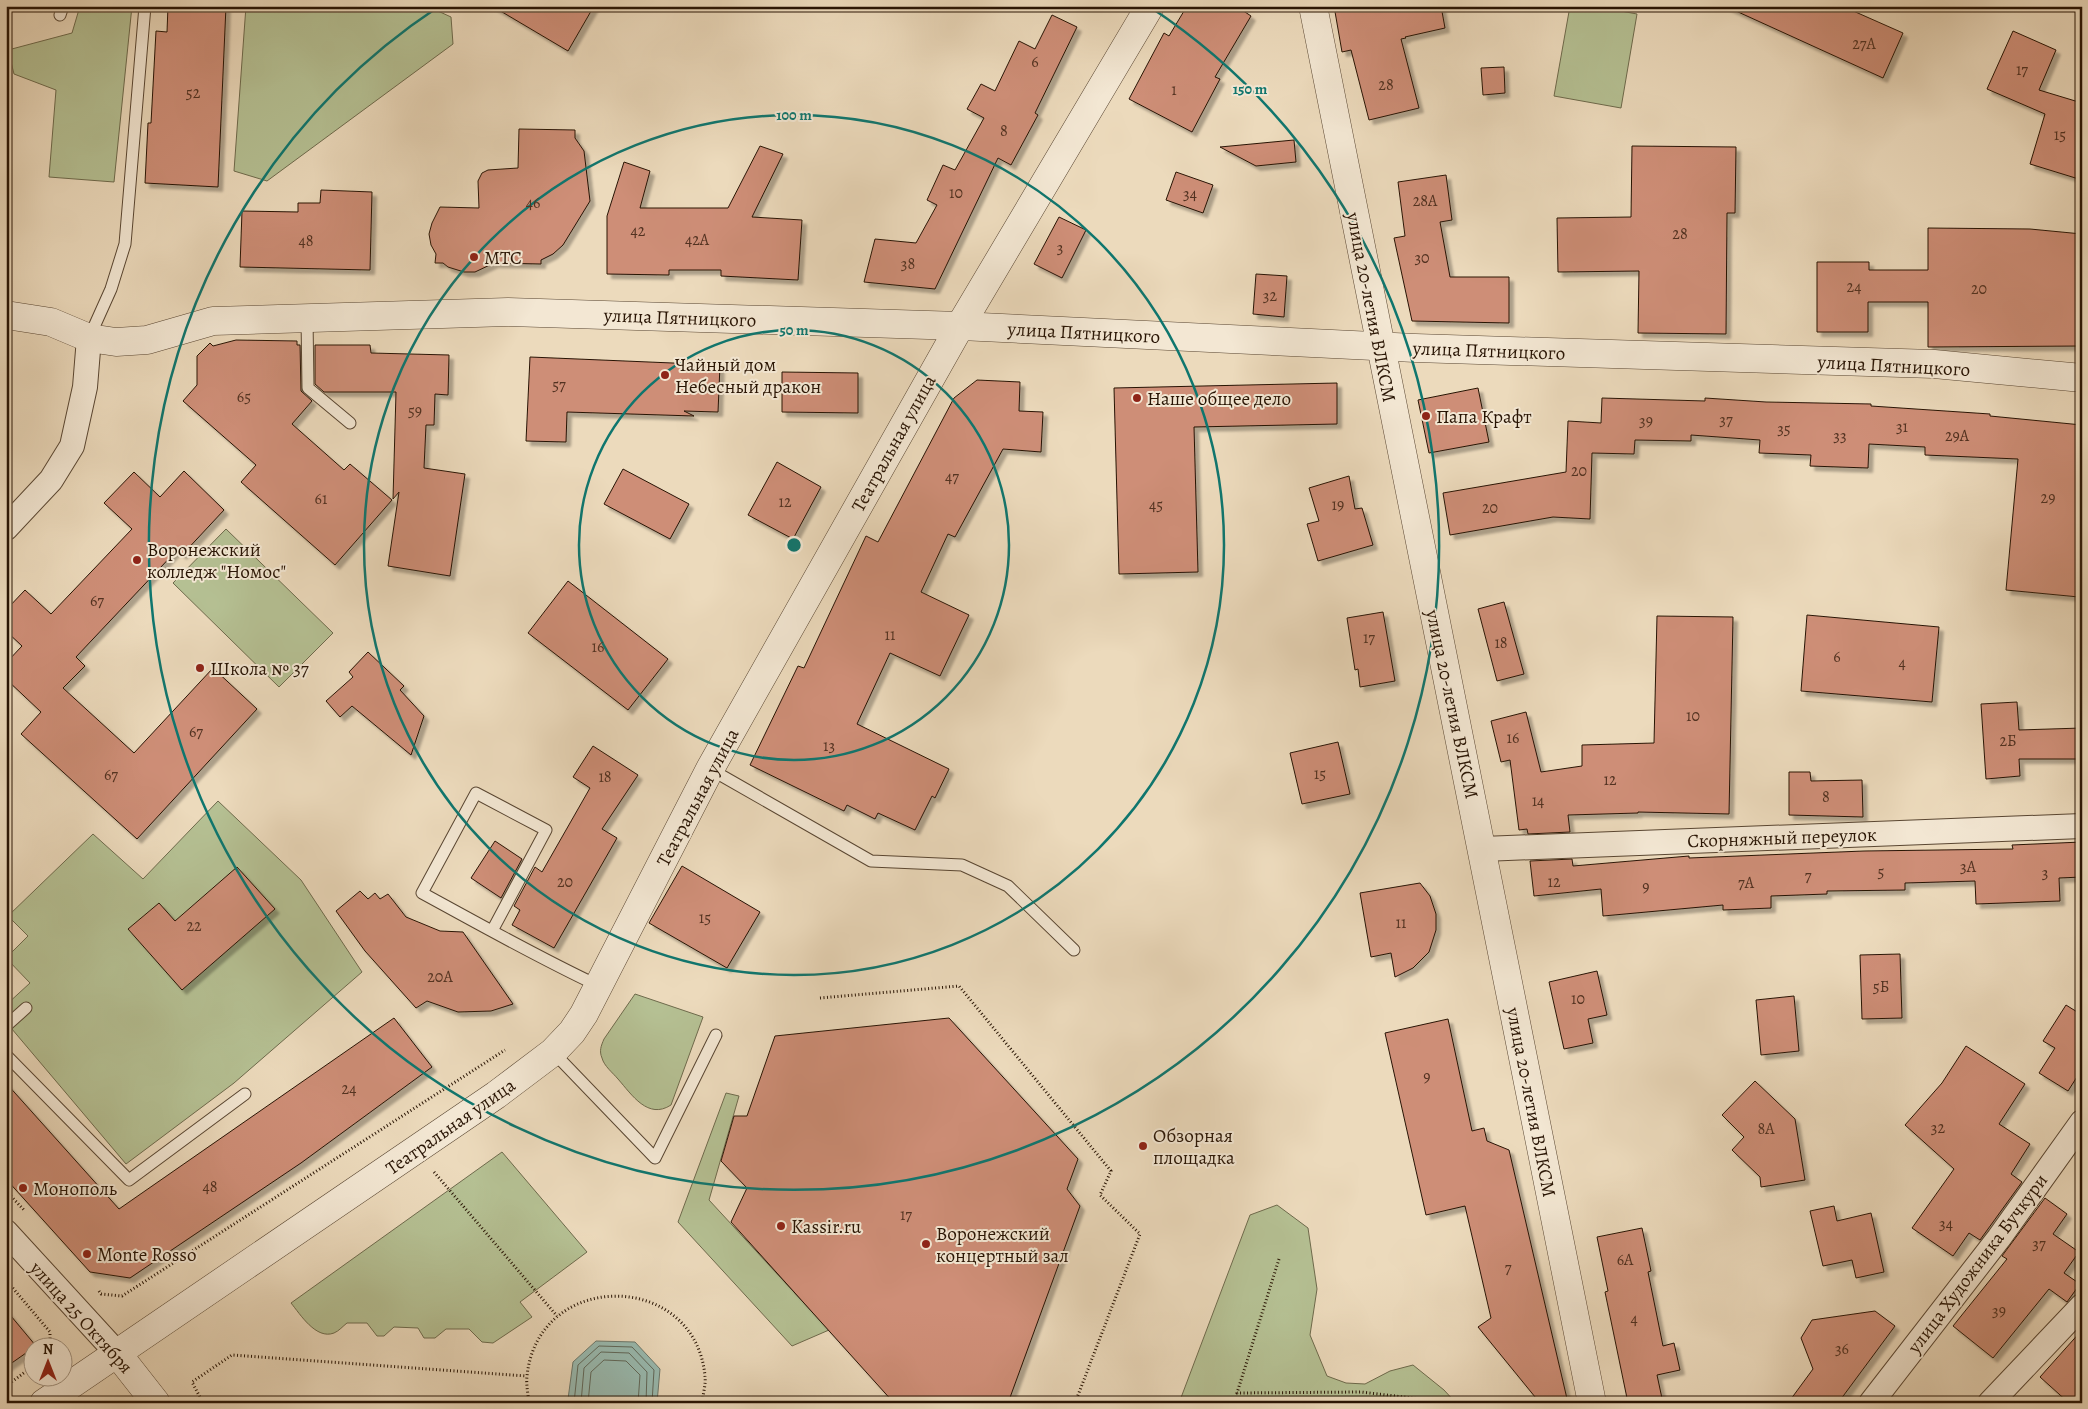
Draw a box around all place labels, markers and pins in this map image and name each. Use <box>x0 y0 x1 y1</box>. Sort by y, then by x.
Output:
place label: МТС <box>484 245 522 271</box>
marker: МТС <box>468 251 480 263</box>
place label: Чайный дом Небесный дракон <box>675 352 821 400</box>
marker: Чайный дом Небесный дракон <box>659 369 671 381</box>
place label: Наше общее дело <box>1147 386 1291 412</box>
marker: Наше общее дело <box>1131 392 1143 404</box>
place label: Папа Крафт <box>1436 404 1532 430</box>
marker: Папа Крафт <box>1420 410 1432 422</box>
centre of rings <box>785 536 803 554</box>
place label: Воронежский колледж "Номос" <box>147 537 286 585</box>
marker: Воронежский колледж "Номос" <box>131 554 143 566</box>
place label: Школа № 37 <box>210 656 309 682</box>
marker: Школа № 37 <box>194 662 206 674</box>
place label: Обзорная площадка <box>1153 1123 1235 1171</box>
marker: Обзорная площадка <box>1137 1140 1149 1152</box>
place label: Монополь <box>33 1176 117 1202</box>
marker: Монополь <box>17 1182 29 1194</box>
place label: Kassir.ru <box>791 1214 862 1240</box>
marker: Kassir.ru <box>775 1220 787 1232</box>
place label: Воронежский концертный зал <box>936 1221 1069 1269</box>
marker: Воронежский концертный зал <box>920 1238 932 1250</box>
place label: Monte Rosso <box>97 1242 196 1268</box>
marker: Monte Rosso <box>81 1248 93 1260</box>

